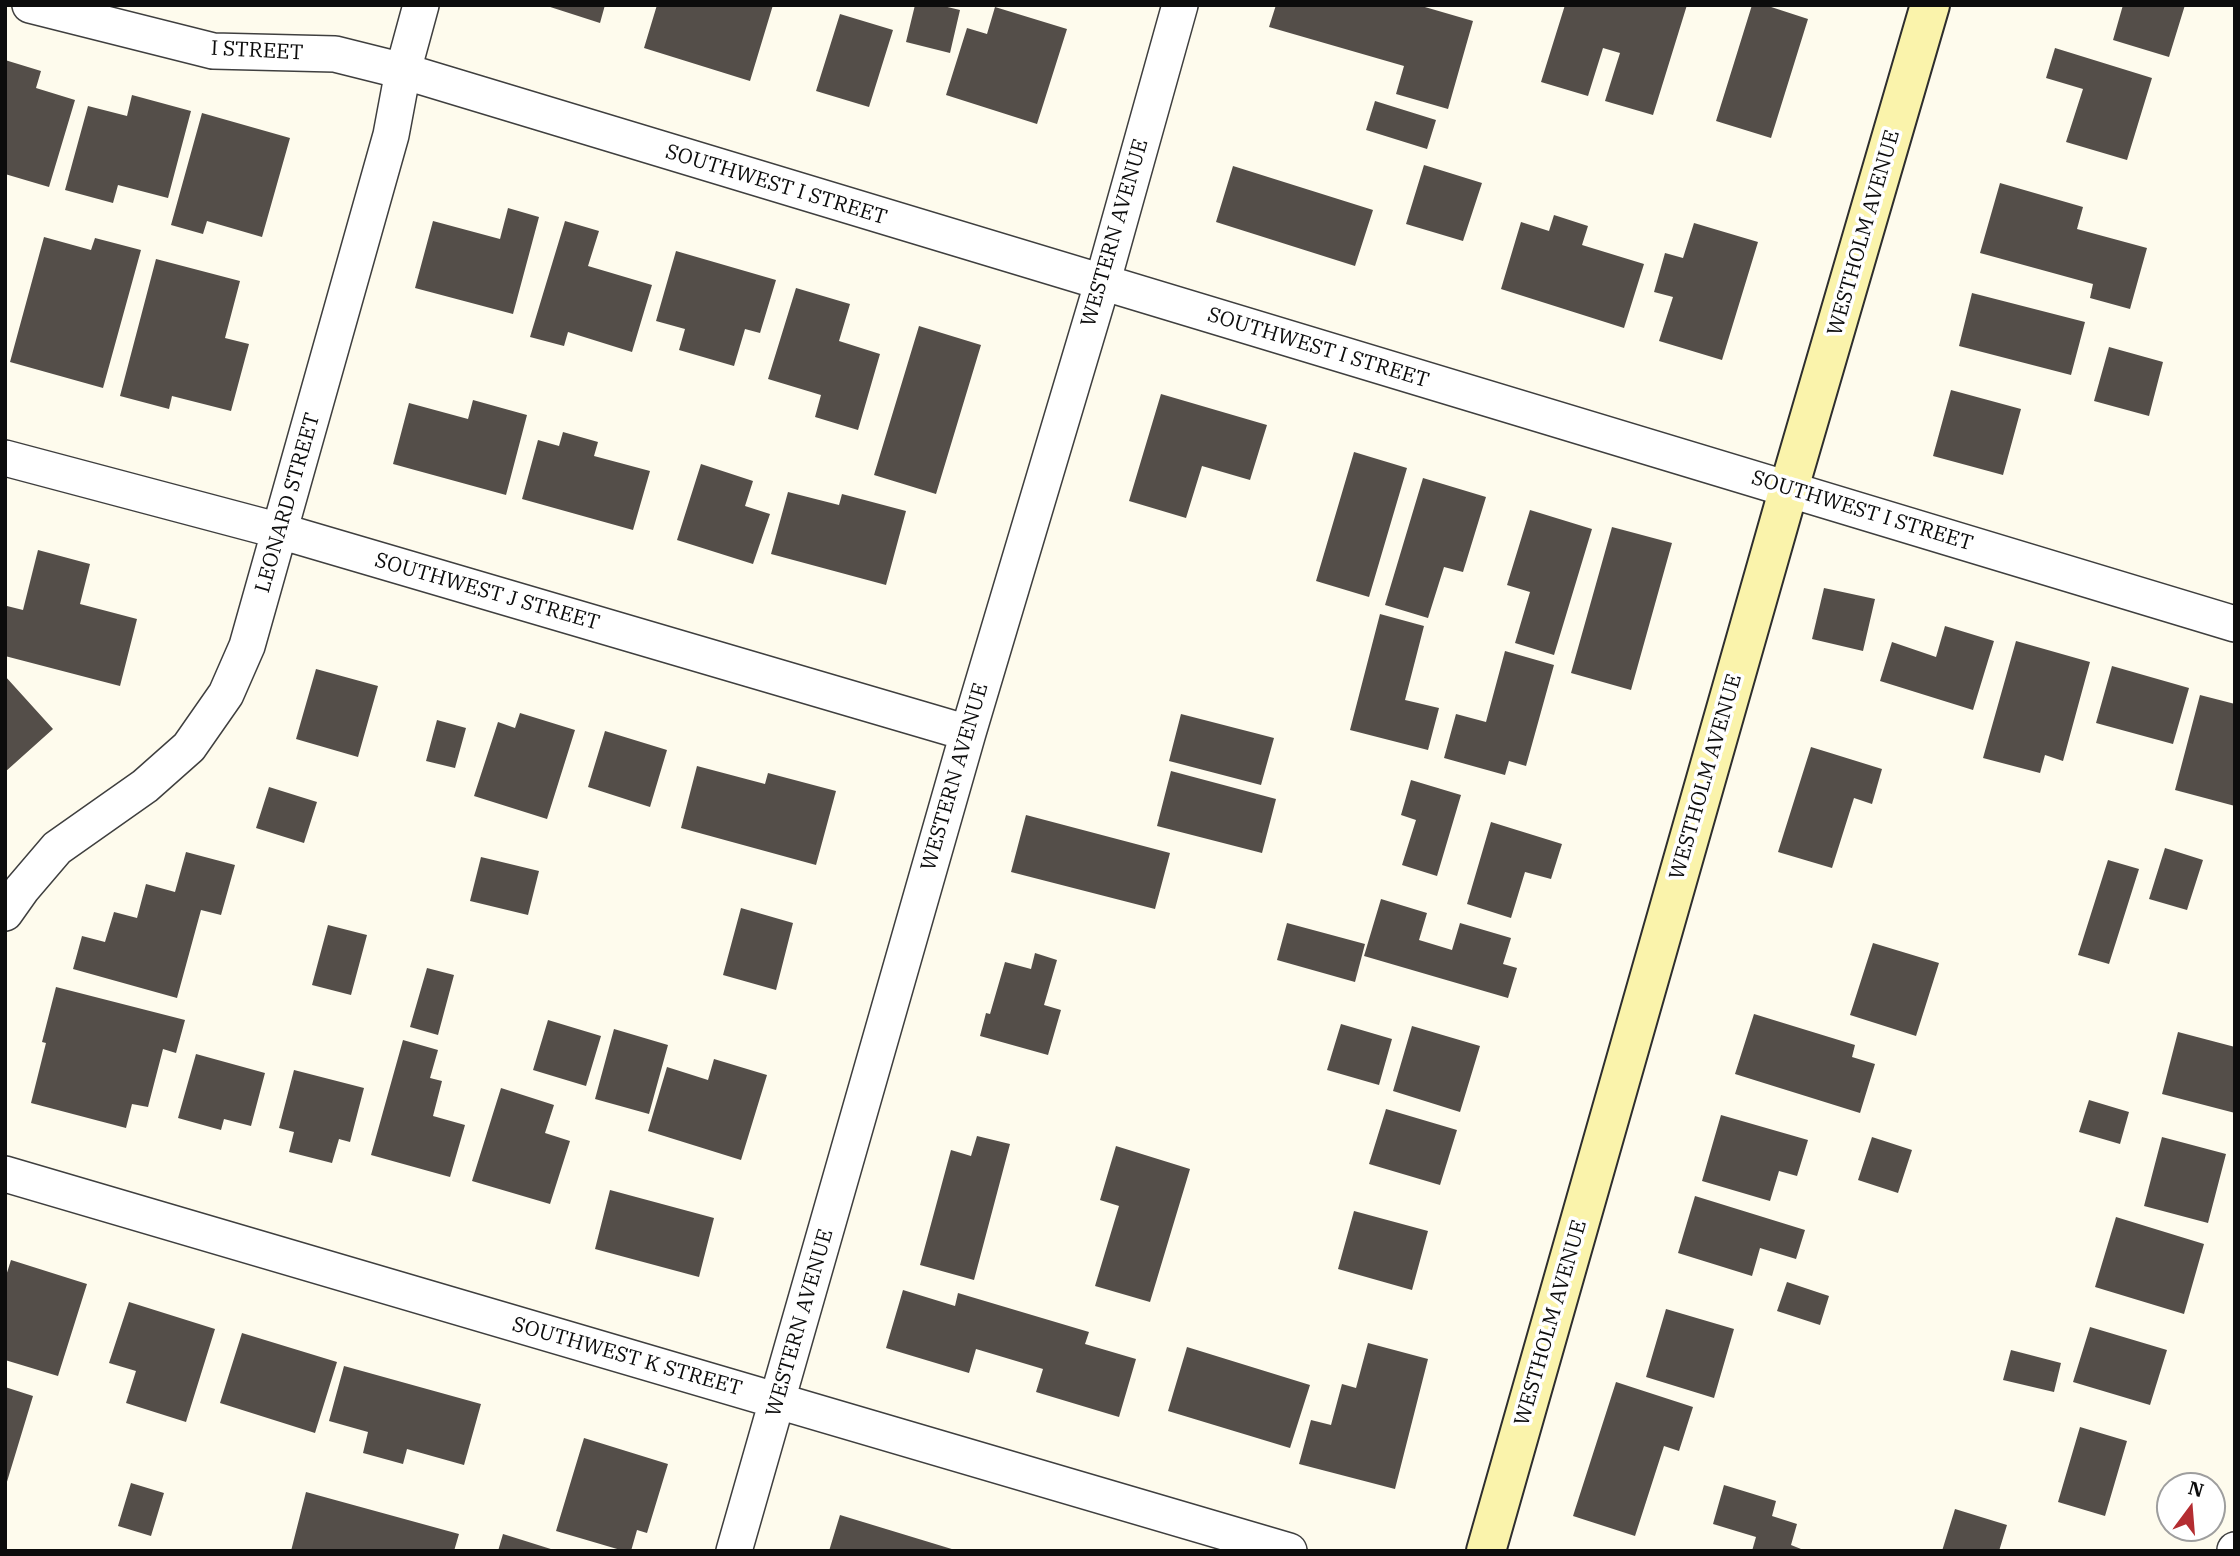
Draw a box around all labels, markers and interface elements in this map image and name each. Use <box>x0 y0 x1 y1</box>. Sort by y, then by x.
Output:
street label: I STREET <box>210 36 304 66</box>
street label: WESTHOLM AVENUE <box>1823 127 1905 339</box>
street label: WESTERN AVENUE <box>1076 136 1154 330</box>
street label: SOUTHWEST I STREET <box>662 139 890 231</box>
street label: SOUTHWEST I STREET <box>1204 302 1432 394</box>
street label: LEONARD STREET <box>250 410 326 596</box>
street label: SOUTHWEST I STREET <box>1748 465 1976 557</box>
street label: SOUTHWEST J STREET <box>372 548 602 636</box>
street label: WESTHOLM AVENUE <box>1665 671 1747 883</box>
street label: WESTERN AVENUE <box>916 680 994 874</box>
street label: WESTHOLM AVENUE <box>1510 1217 1592 1429</box>
street label: WESTERN AVENUE <box>761 1226 839 1420</box>
street label: SOUTHWEST K STREET <box>509 1312 745 1402</box>
north arrow <box>2156 1472 2226 1542</box>
text: N <box>2186 1475 2207 1502</box>

